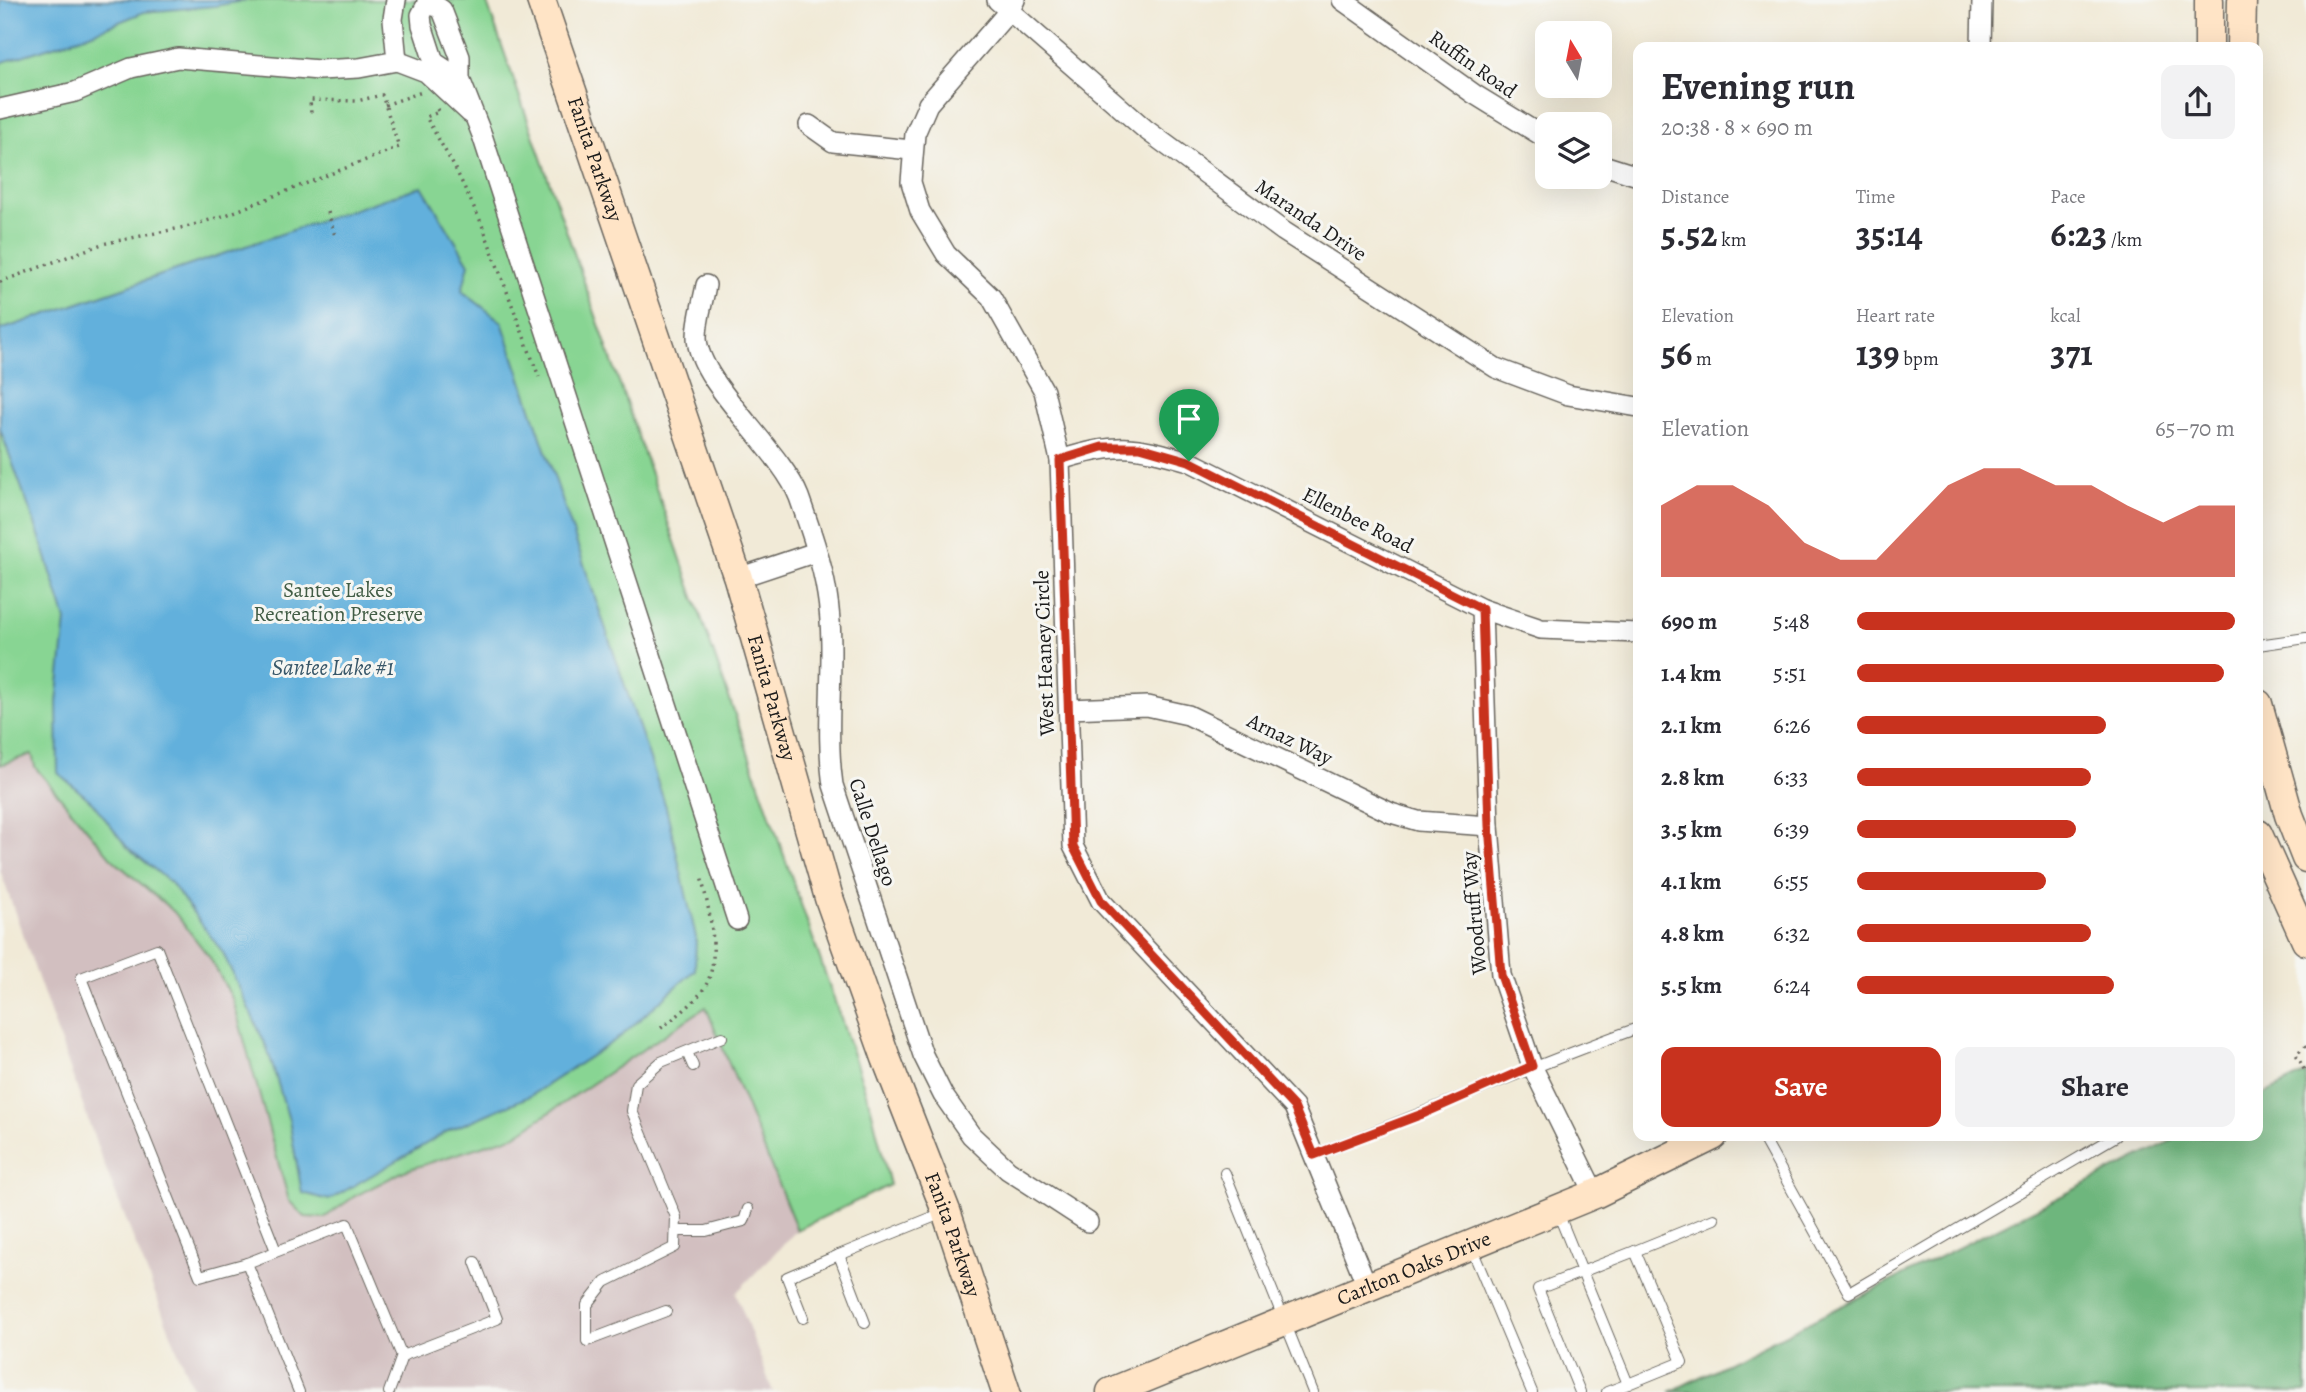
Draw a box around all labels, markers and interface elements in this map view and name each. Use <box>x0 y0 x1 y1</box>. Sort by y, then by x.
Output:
north arrow <box>1535 21 1612 98</box>
map controls <box>1535 21 1612 189</box>
street label: Ruffin Road <box>1423 23 1523 105</box>
text: Evening run <box>1661 60 1855 112</box>
button: share <box>2161 65 2235 139</box>
street label: Fanita Parkway <box>561 93 630 226</box>
button: layers <box>1535 112 1612 189</box>
text: 20:38 · 8 × 690 m <box>1661 112 1813 143</box>
street label: Maranda Drive <box>1250 172 1372 268</box>
text: Distance <box>1661 184 1729 210</box>
text: Time <box>1856 184 1895 210</box>
text: Pace <box>2050 184 2086 210</box>
text: 5.52 <box>1661 210 1717 258</box>
text: 35:14 <box>1856 210 1923 258</box>
text: 6:23 <box>2050 210 2107 258</box>
text: km <box>1717 227 1746 253</box>
text: /km <box>2107 227 2142 253</box>
text: Elevation <box>1661 303 1734 329</box>
text: Heart rate <box>1856 303 1935 329</box>
text: kcal <box>2050 303 2081 329</box>
text: 56 <box>1661 329 1692 377</box>
text: 139 <box>1856 329 1899 377</box>
text: 371 <box>2050 329 2093 377</box>
text: m <box>1692 346 1712 372</box>
text: bpm <box>1899 346 1939 372</box>
pin <box>1159 389 1219 461</box>
icon: arrive <box>1170 400 1208 438</box>
text: Elevation <box>1661 413 1749 444</box>
text: 65–70 m <box>2155 413 2235 444</box>
street label: Ellenbee Road <box>1298 480 1419 560</box>
street label: West Heaney Circle <box>1027 570 1061 737</box>
park label: Santee Lakes Recreation Preserve <box>253 576 423 628</box>
text: 690 m <box>1661 606 1717 637</box>
text: 5:48 <box>1773 606 1810 637</box>
street label: Fanita Parkway <box>741 631 804 765</box>
water label: Santee Lake #1 <box>272 652 394 683</box>
text: 1.4 km <box>1661 658 1722 689</box>
text: 5:51 <box>1773 658 1806 689</box>
street label: Arnaz Way <box>1242 706 1338 772</box>
text: 2.1 km <box>1661 710 1722 741</box>
text: 6:26 <box>1773 710 1811 741</box>
text: 2.8 km <box>1661 762 1725 793</box>
text: 6:33 <box>1773 762 1808 793</box>
street label: Calle Dellago <box>842 774 904 890</box>
text: 3.5 km <box>1661 814 1722 845</box>
text: 6:39 <box>1773 814 1809 845</box>
street label: Woodruff Way <box>1455 850 1493 977</box>
text: 4.1 km <box>1661 866 1722 897</box>
text: 6:55 <box>1773 866 1809 897</box>
text: 4.8 km <box>1661 918 1724 949</box>
text: 6:32 <box>1773 918 1810 949</box>
text: 5.5 km <box>1661 970 1722 1001</box>
text: 6:24 <box>1773 970 1810 1001</box>
button: Save <box>1661 1047 1941 1127</box>
button: Share <box>1955 1047 2235 1127</box>
street label: Fanita Parkway <box>918 1168 988 1301</box>
street label: Carlton Oaks Drive <box>1333 1224 1495 1312</box>

